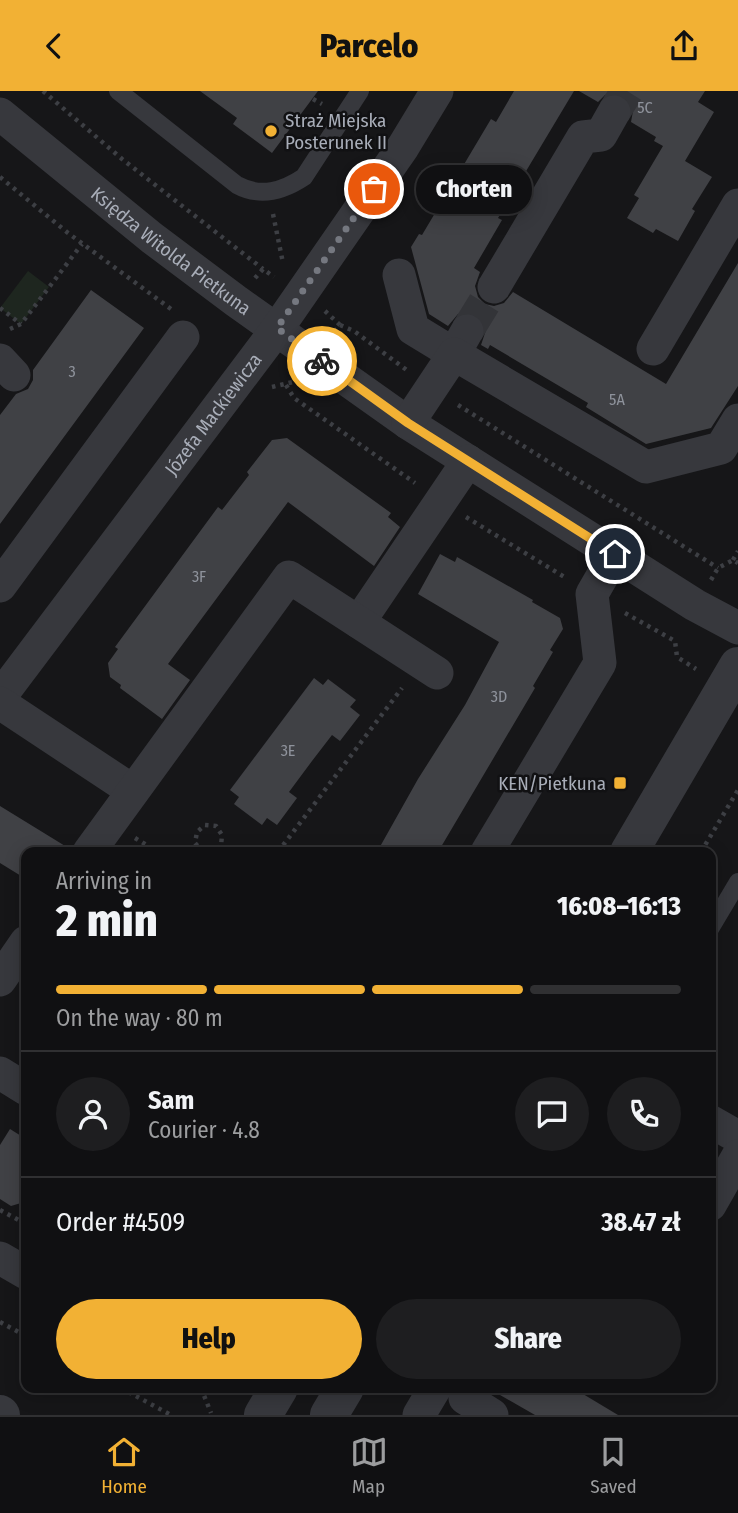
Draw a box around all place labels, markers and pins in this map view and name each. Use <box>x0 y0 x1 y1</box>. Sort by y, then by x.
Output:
place label: Straż Miejska Posterunek II <box>285 109 387 154</box>
marker: Straż Miejska Posterunek II <box>263 123 279 139</box>
pin <box>344 159 404 219</box>
callout: Chorten <box>416 165 532 213</box>
pin <box>585 524 645 584</box>
place label: KEN/Pietkuna <box>498 772 606 795</box>
marker: KEN/Pietkuna <box>612 775 628 791</box>

